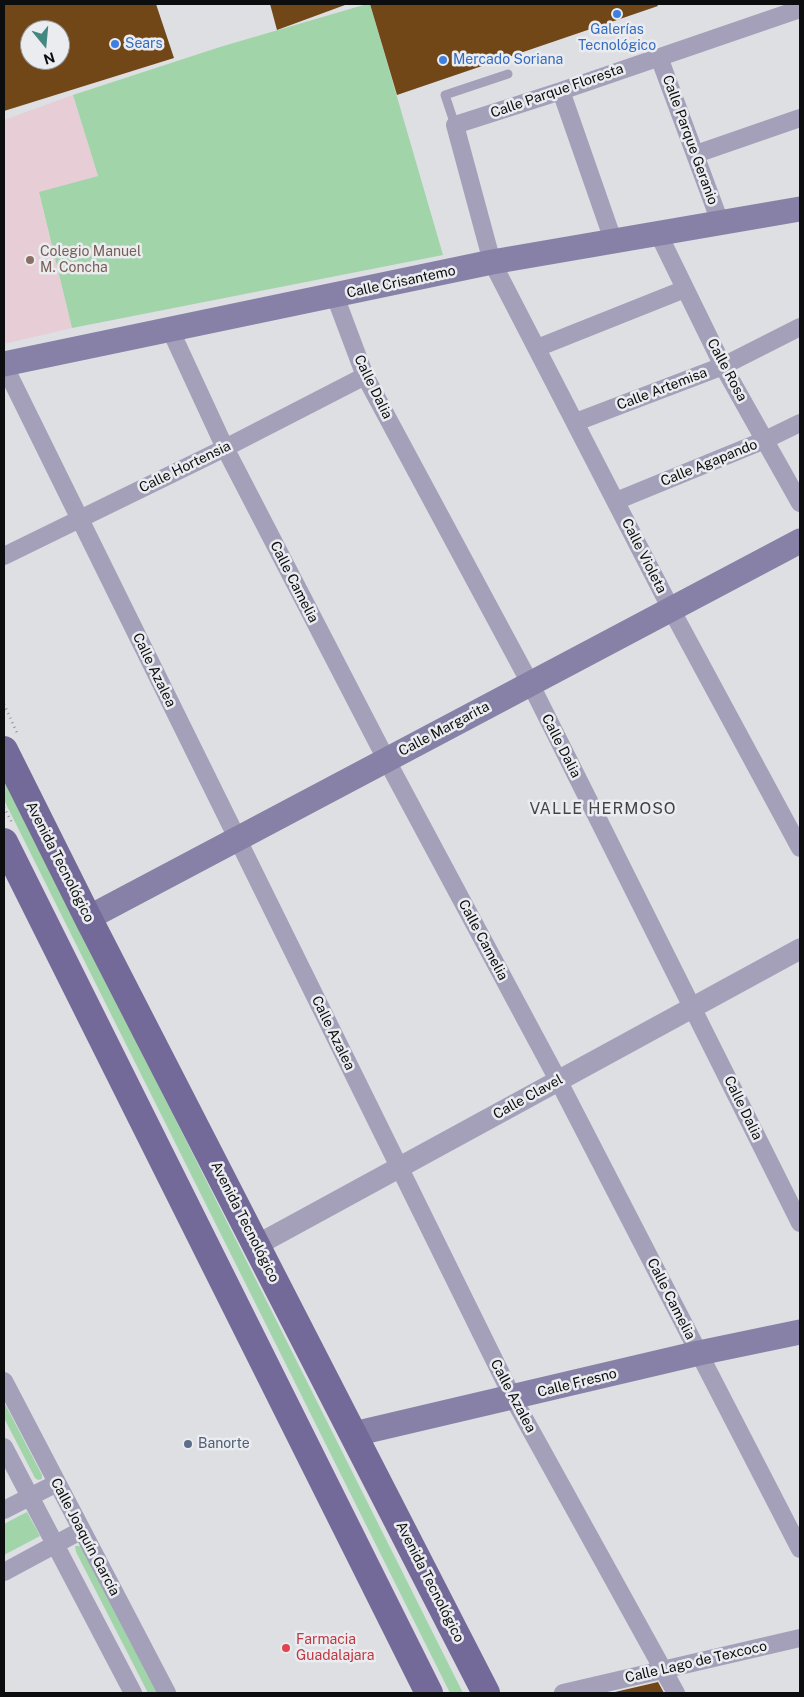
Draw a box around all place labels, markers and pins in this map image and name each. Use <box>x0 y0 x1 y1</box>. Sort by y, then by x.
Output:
marker: Galerías Tecnológico <box>611 8 623 20</box>
place label: Galerías Tecnológico <box>578 22 656 54</box>
place label: Sears <box>125 36 162 52</box>
marker: Sears <box>109 38 121 50</box>
place label: Mercado Soriana <box>453 52 563 68</box>
marker: Mercado Soriana <box>437 54 449 66</box>
place label: Colegio Manuel M. Concha <box>40 244 141 276</box>
marker: Colegio Manuel M. Concha <box>24 254 36 266</box>
place label: Banorte <box>198 1436 250 1452</box>
marker: Banorte <box>182 1438 194 1450</box>
place label: Farmacia Guadalajara <box>296 1632 375 1664</box>
marker: Farmacia Guadalajara <box>280 1642 292 1654</box>

